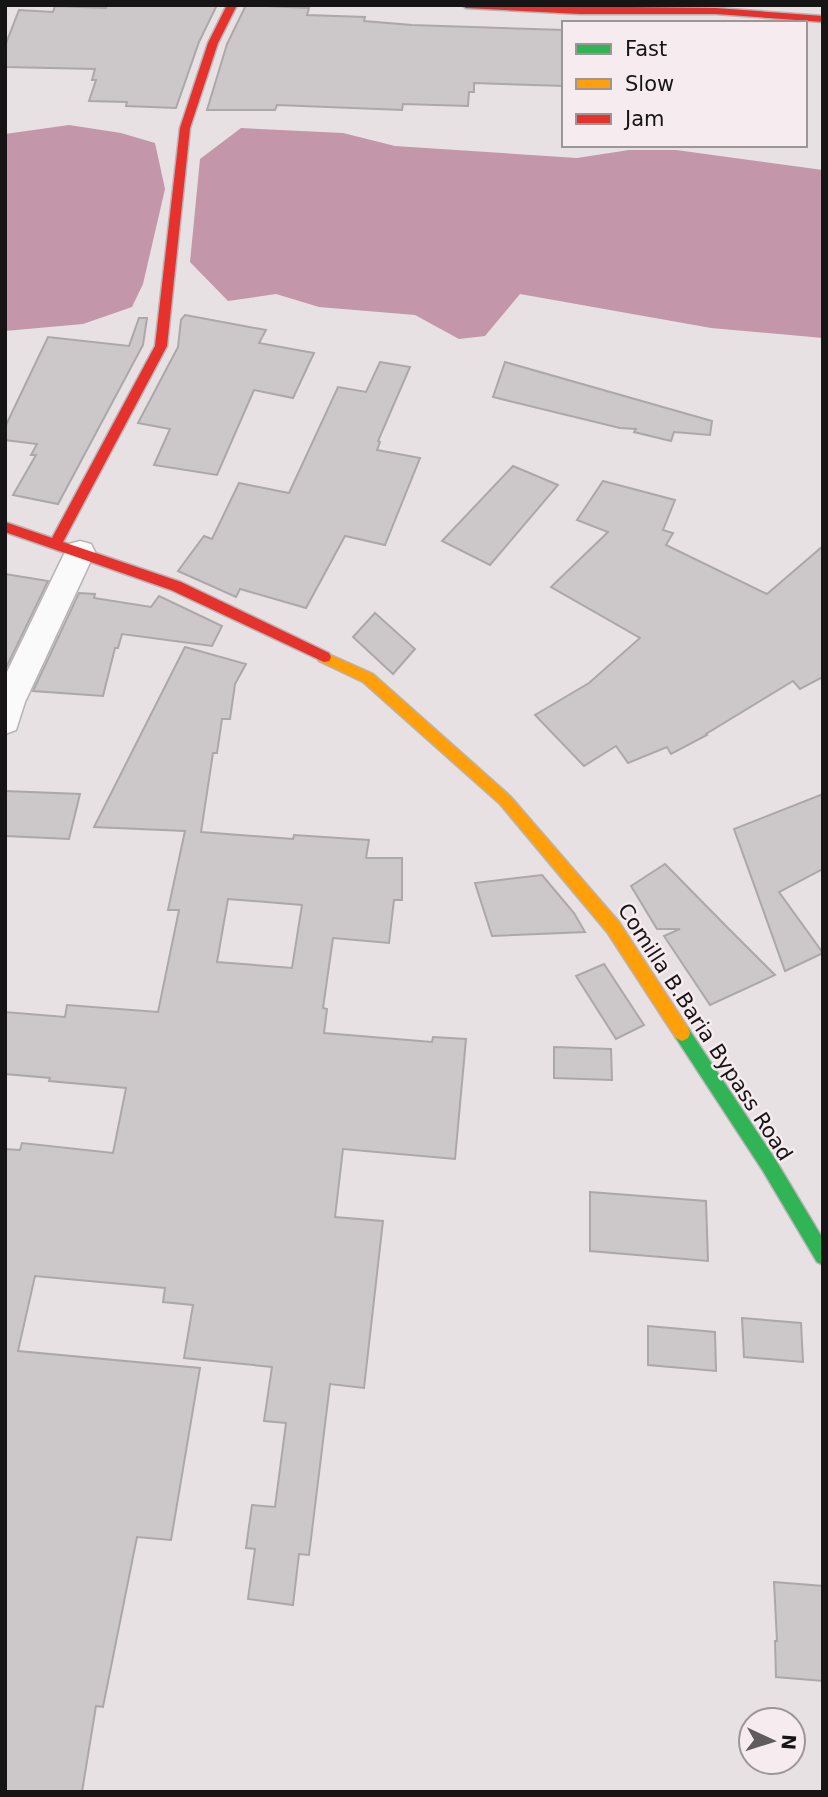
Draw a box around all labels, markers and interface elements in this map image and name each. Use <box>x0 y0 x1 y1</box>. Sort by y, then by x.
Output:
legend <box>562 21 807 147</box>
text: Fast <box>625 37 667 61</box>
text: Slow <box>625 72 674 96</box>
text: Jam <box>623 107 665 131</box>
street label: Comilla B.Baria Bypass Road <box>613 899 797 1165</box>
north arrow <box>737 1706 807 1776</box>
text: N <box>777 1733 800 1751</box>

